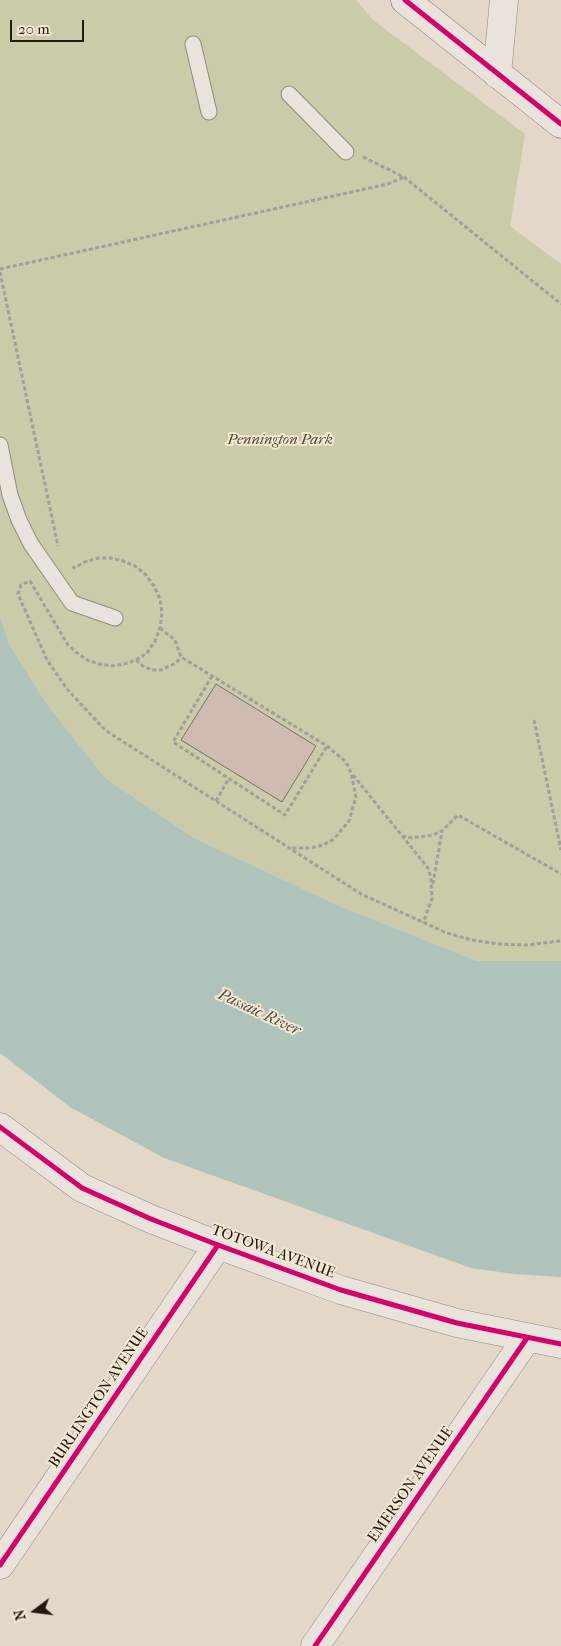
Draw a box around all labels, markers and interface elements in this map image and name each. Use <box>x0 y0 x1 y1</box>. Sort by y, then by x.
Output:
scale bar <box>12 10 86 42</box>
text: 20 m <box>18 20 50 38</box>
park label: Pennington Park <box>227 431 333 449</box>
water label: Passaic River <box>215 985 303 1041</box>
street label: TOTOWA AVENUE <box>209 1221 337 1283</box>
street label: BURLINGTON AVENUE <box>45 1324 153 1472</box>
street label: EMERSON AVENUE <box>364 1424 458 1546</box>
north arrow <box>10 1586 60 1636</box>
text: N <box>10 1608 30 1622</box>

